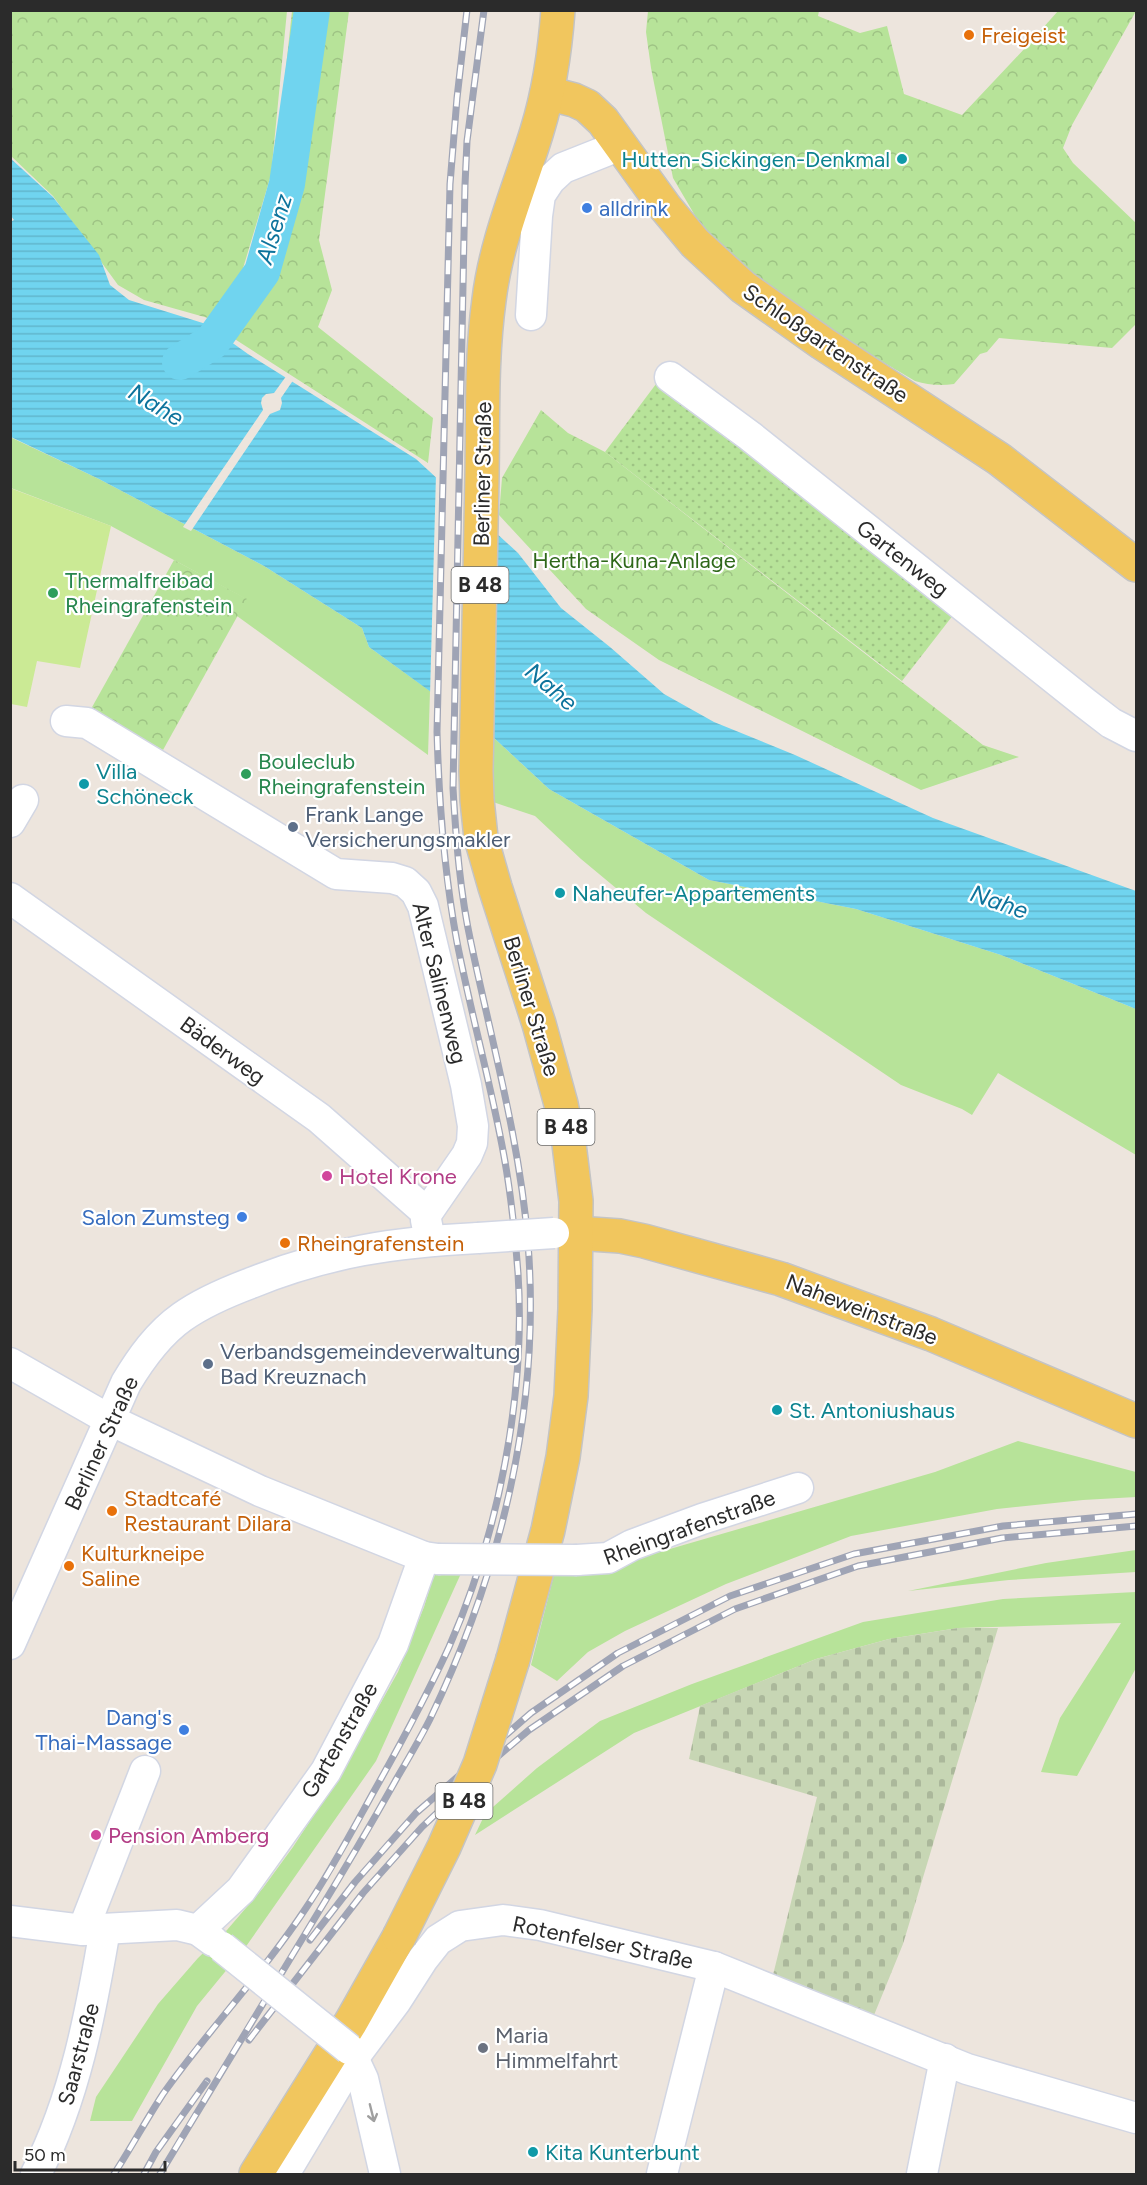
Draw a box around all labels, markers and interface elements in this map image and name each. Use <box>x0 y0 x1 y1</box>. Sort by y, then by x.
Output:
place label: Freigeist <box>981 22 1066 49</box>
marker: Freigeist <box>962 28 976 42</box>
place label: Hutten-Sickingen-Denkmal <box>621 146 890 173</box>
marker: Hutten-Sickingen-Denkmal <box>895 152 909 166</box>
water label: Alsenz <box>249 190 298 268</box>
place label: alldrink <box>599 195 669 222</box>
marker: alldrink <box>580 201 594 215</box>
street label: Schloßgartenstraße <box>738 278 913 409</box>
water label: Nahe <box>123 377 189 432</box>
street label: Berliner Straße <box>468 401 497 547</box>
street label: Gartenweg <box>851 514 954 603</box>
park label: Hertha-Kuna-Anlage <box>532 547 736 574</box>
place label: Thermalfreibad Rheingrafenstein <box>65 567 232 619</box>
road number: B 48 <box>452 567 508 603</box>
marker: Thermalfreibad Rheingrafenstein <box>46 586 60 600</box>
water label: Nahe <box>519 656 583 717</box>
place label: Bouleclub Rheingrafenstein <box>258 748 425 800</box>
place label: Villa Schöneck <box>96 758 194 810</box>
marker: Bouleclub Rheingrafenstein <box>239 767 253 781</box>
marker: Villa Schöneck <box>77 777 91 791</box>
place label: Frank Lange Versicherungsmakler <box>305 801 511 853</box>
marker: Frank Lange Versicherungsmakler <box>286 820 300 834</box>
water label: Nahe <box>966 878 1032 925</box>
place label: Naheufer-Appartements <box>572 880 815 907</box>
marker: Naheufer-Appartements <box>553 886 567 900</box>
street label: Alter Salinenweg <box>406 899 473 1067</box>
street label: Berliner Straße <box>497 933 566 1079</box>
street label: Bäderweg <box>175 1010 271 1090</box>
road number: B 48 <box>538 1109 594 1145</box>
place label: Hotel Krone <box>339 1163 457 1190</box>
marker: Hotel Krone <box>320 1169 334 1183</box>
place label: Salon Zumsteg <box>81 1204 230 1231</box>
marker: Salon Zumsteg <box>235 1210 249 1224</box>
place label: Rheingrafenstein <box>297 1230 464 1257</box>
marker: Rheingrafenstein <box>278 1236 292 1250</box>
street label: Naheweinstraße <box>782 1268 941 1351</box>
place label: Verbandsgemeindeverwaltung Bad Kreuznach <box>220 1338 520 1390</box>
marker: Verbandsgemeindeverwaltung Bad Kreuznach <box>201 1357 215 1371</box>
street label: Berliner Straße <box>59 1372 144 1515</box>
place label: St. Antoniushaus <box>789 1397 955 1424</box>
marker: St. Antoniushaus <box>770 1403 784 1417</box>
street label: Rheingrafenstraße <box>600 1484 779 1571</box>
place label: Stadtcafé Restaurant Dilara <box>124 1485 291 1537</box>
marker: Stadtcafé Restaurant Dilara <box>105 1504 119 1518</box>
place label: Kulturkneipe Saline <box>81 1540 205 1592</box>
marker: Kulturkneipe Saline <box>62 1559 76 1573</box>
street label: Gartenstraße <box>295 1677 384 1803</box>
place label: Dang's Thai-Massage <box>36 1704 172 1756</box>
marker: Dang's Thai-Massage <box>177 1723 191 1737</box>
road number: B 48 <box>436 1783 492 1819</box>
place label: Pension Amberg <box>108 1822 270 1849</box>
marker: Pension Amberg <box>89 1828 103 1842</box>
street label: Rotenfelser Straße <box>510 1910 696 1975</box>
street label: Saarstraße <box>52 2000 105 2108</box>
place label: Maria Himmelfahrt <box>495 2022 618 2074</box>
marker: Maria Himmelfahrt <box>476 2041 490 2055</box>
one-way arrow <box>366 2103 378 2122</box>
scale bar <box>15 2134 165 2172</box>
place label: Kita Kunterbunt <box>545 2139 700 2166</box>
text: 50 m <box>24 2144 66 2166</box>
marker: Kita Kunterbunt <box>526 2145 540 2159</box>

